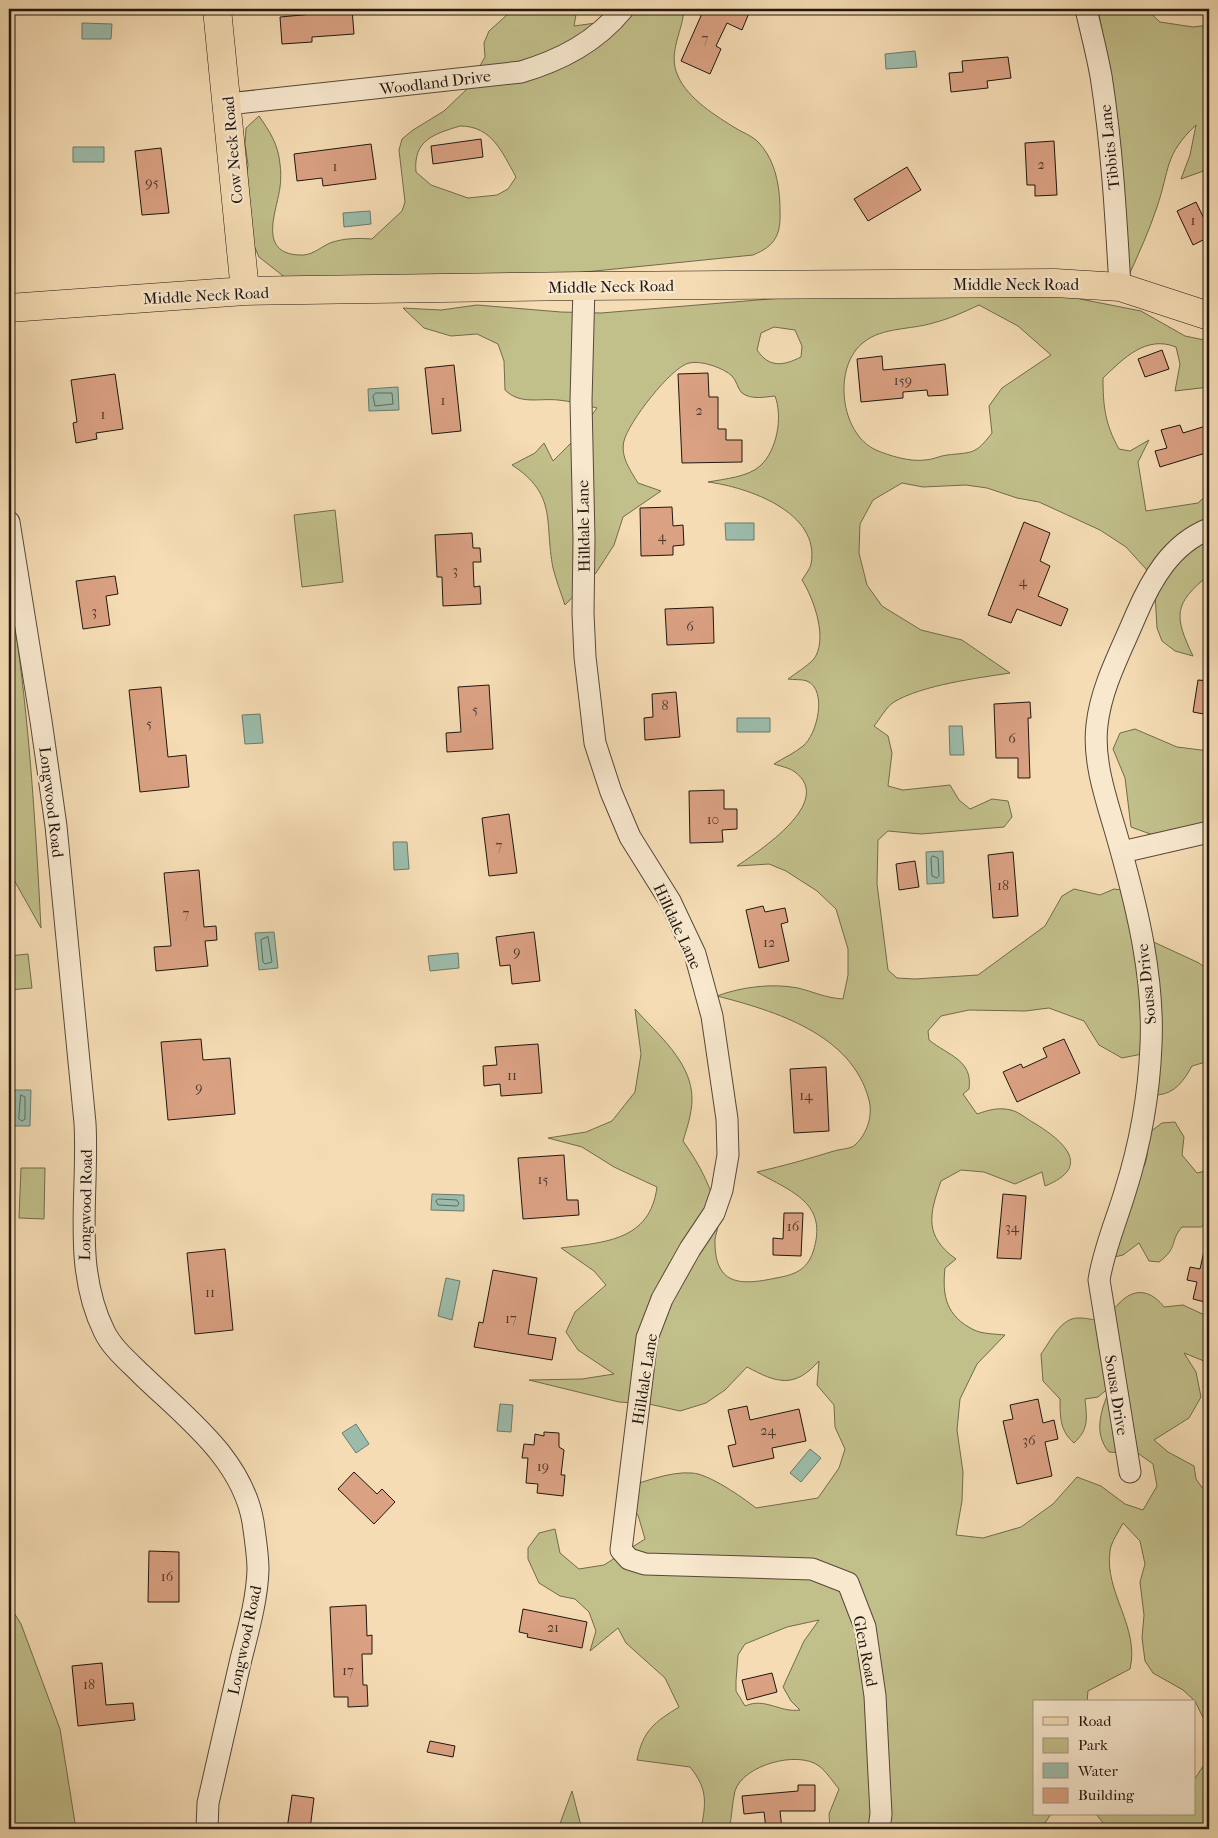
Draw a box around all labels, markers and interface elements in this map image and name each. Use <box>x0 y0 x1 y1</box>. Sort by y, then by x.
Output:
house number: 7 <box>702 30 709 47</box>
street label: Woodland Drive <box>377 66 492 99</box>
street label: Cow Neck Road <box>218 95 247 205</box>
street label: Tibbits Lane <box>1096 103 1123 191</box>
house number: 2 <box>1037 156 1045 173</box>
house number: 1 <box>333 158 338 175</box>
house number: 95 <box>145 174 159 191</box>
house number: 1 <box>1191 212 1196 229</box>
street label: Middle Neck Road <box>953 275 1079 294</box>
street label: Middle Neck Road <box>548 276 675 297</box>
street label: Middle Neck Road <box>142 283 270 308</box>
house number: 159 <box>894 372 912 389</box>
house number: 1 <box>441 392 446 409</box>
house number: 2 <box>695 402 703 419</box>
house number: 1 <box>101 406 106 423</box>
street label: Hilldale Lane <box>573 480 594 572</box>
house number: 4 <box>658 528 667 545</box>
house number: 3 <box>452 562 458 579</box>
house number: 4 <box>1019 573 1028 590</box>
house number: 3 <box>91 603 97 620</box>
house number: 6 <box>686 618 694 635</box>
house number: 8 <box>661 697 669 714</box>
house number: 5 <box>472 701 478 718</box>
house number: 5 <box>146 715 152 732</box>
house number: 6 <box>1008 730 1016 747</box>
street label: Longwood Road <box>35 746 68 859</box>
house number: 10 <box>707 811 719 828</box>
house number: 7 <box>496 837 503 854</box>
house number: 18 <box>997 877 1009 894</box>
street label: Hilldale Lane <box>649 880 706 972</box>
house number: 7 <box>183 905 190 922</box>
house number: 12 <box>763 934 775 951</box>
house number: 9 <box>513 943 521 960</box>
street label: Sousa Drive <box>1133 943 1160 1025</box>
house number: 11 <box>507 1067 517 1084</box>
house number: 9 <box>195 1079 203 1096</box>
house number: 14 <box>799 1087 813 1104</box>
street label: Longwood Road <box>75 1149 96 1261</box>
house number: 15 <box>538 1171 549 1188</box>
house number: 16 <box>787 1218 800 1235</box>
house number: 34 <box>1005 1219 1020 1236</box>
house number: 11 <box>205 1284 215 1301</box>
house number: 17 <box>505 1310 517 1327</box>
street label: Hilldale Lane <box>628 1332 661 1426</box>
street label: Sousa Drive <box>1101 1354 1132 1437</box>
house number: 24 <box>760 1422 776 1439</box>
house number: 36 <box>1022 1432 1036 1449</box>
house number: 19 <box>537 1458 549 1475</box>
house number: 16 <box>161 1568 174 1585</box>
street label: Longwood Road <box>224 1583 265 1697</box>
street label: Glen Road <box>849 1614 882 1688</box>
house number: 21 <box>547 1619 559 1636</box>
house number: 17 <box>342 1662 354 1679</box>
house number: 18 <box>83 1676 95 1693</box>
legend <box>1033 1700 1196 1816</box>
text: Road <box>1078 1712 1112 1730</box>
text: Park <box>1078 1736 1108 1754</box>
text: Water <box>1077 1762 1118 1780</box>
text: Building <box>1078 1786 1135 1804</box>

